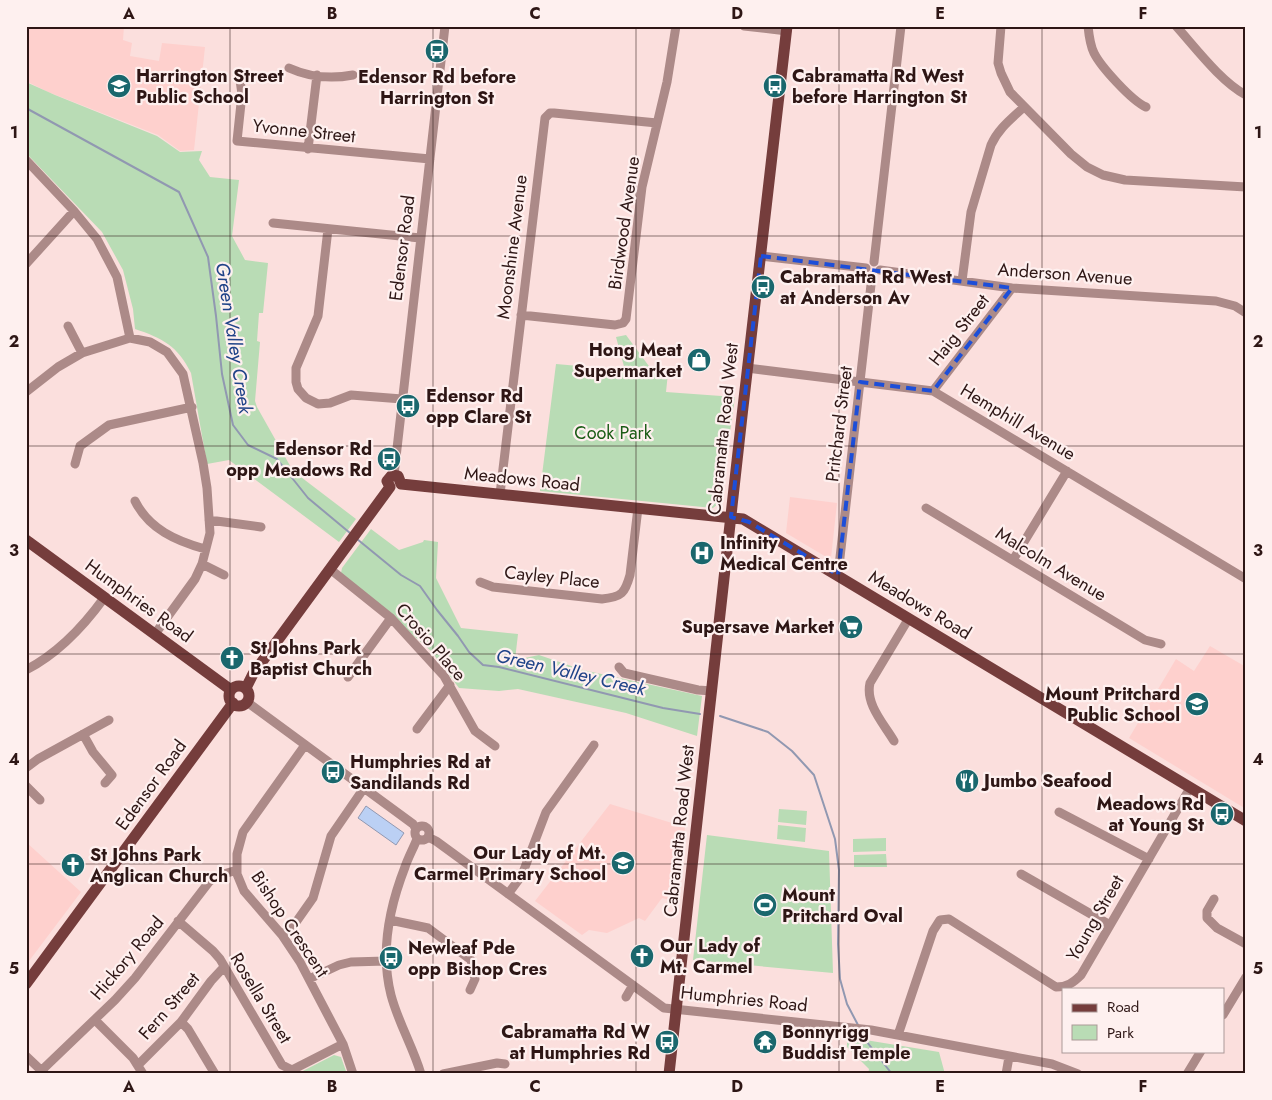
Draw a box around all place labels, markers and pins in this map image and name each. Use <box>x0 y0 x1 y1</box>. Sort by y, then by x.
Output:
bus stop icon: Edensor Rd before Harrington St <box>424 38 450 64</box>
place label: Harrington Street Public School <box>136 63 284 110</box>
place label: Cabramatta Rd West before Harrington St <box>792 63 967 110</box>
place label: Edensor Rd before Harrington St <box>358 64 516 111</box>
school or university icon: Harrington Street Public School <box>106 73 132 99</box>
bus stop icon: Cabramatta Rd West before Harrington St <box>762 73 788 99</box>
place label: Cabramatta Rd West at Anderson Av <box>780 264 952 311</box>
bus stop icon: Cabramatta Rd West at Anderson Av <box>750 274 776 300</box>
place label: Hong Meat Supermarket <box>574 337 682 384</box>
shop icon: Hong Meat Supermarket <box>686 347 712 373</box>
place label: Edensor Rd opp Clare St <box>426 383 532 430</box>
bus stop icon: Edensor Rd opp Clare St <box>395 393 421 419</box>
place label: Edensor Rd opp Meadows Rd <box>226 436 372 483</box>
bus stop icon: Edensor Rd opp Meadows Rd <box>376 446 402 472</box>
place label: Infinity Medical Centre <box>720 530 848 577</box>
hospital icon: Infinity Medical Centre <box>689 540 715 566</box>
place label: Supersave Market <box>682 614 834 640</box>
supermarket icon: Supersave Market <box>838 614 864 640</box>
place label: St Johns Park Baptist Church <box>250 635 372 682</box>
church icon: St Johns Park Baptist Church <box>219 645 245 671</box>
place label: Mount Pritchard Public School <box>1045 681 1180 728</box>
school or university icon: Mount Pritchard Public School <box>1184 691 1210 717</box>
place label: Humphries Rd at Sandilands Rd <box>350 749 491 796</box>
bus stop icon: Humphries Rd at Sandilands Rd <box>320 759 346 785</box>
restaurant icon: Jumbo Seafood <box>954 768 980 794</box>
place label: Jumbo Seafood <box>981 768 1112 794</box>
place label: Meadows Rd at Young St <box>1096 791 1204 838</box>
bus stop icon: Meadows Rd at Young St <box>1209 801 1235 827</box>
place label: Our Lady of Mt. Carmel Primary School <box>414 840 606 887</box>
place label: St Johns Park Anglican Church <box>89 842 228 889</box>
school or university icon: Our Lady of Mt. Carmel Primary School <box>610 850 636 876</box>
church icon: St Johns Park Anglican Church <box>60 852 86 878</box>
place label: Mount Pritchard Oval <box>782 882 903 929</box>
sports icon: Mount Pritchard Oval <box>752 892 778 918</box>
place label: Our Lady of Mt. Carmel <box>660 933 761 980</box>
place label: Newleaf Pde opp Bishop Cres <box>408 935 547 982</box>
church icon: Our Lady of Mt. Carmel <box>629 943 655 969</box>
bus stop icon: Newleaf Pde opp Bishop Cres <box>378 945 404 971</box>
place label: Cabramatta Rd W at Humphries Rd <box>501 1019 651 1066</box>
place label: Bonnyrigg Buddist Temple <box>782 1019 910 1066</box>
bus stop icon: Cabramatta Rd W at Humphries Rd <box>654 1029 680 1055</box>
temple icon: Bonnyrigg Buddist Temple <box>752 1029 778 1055</box>

